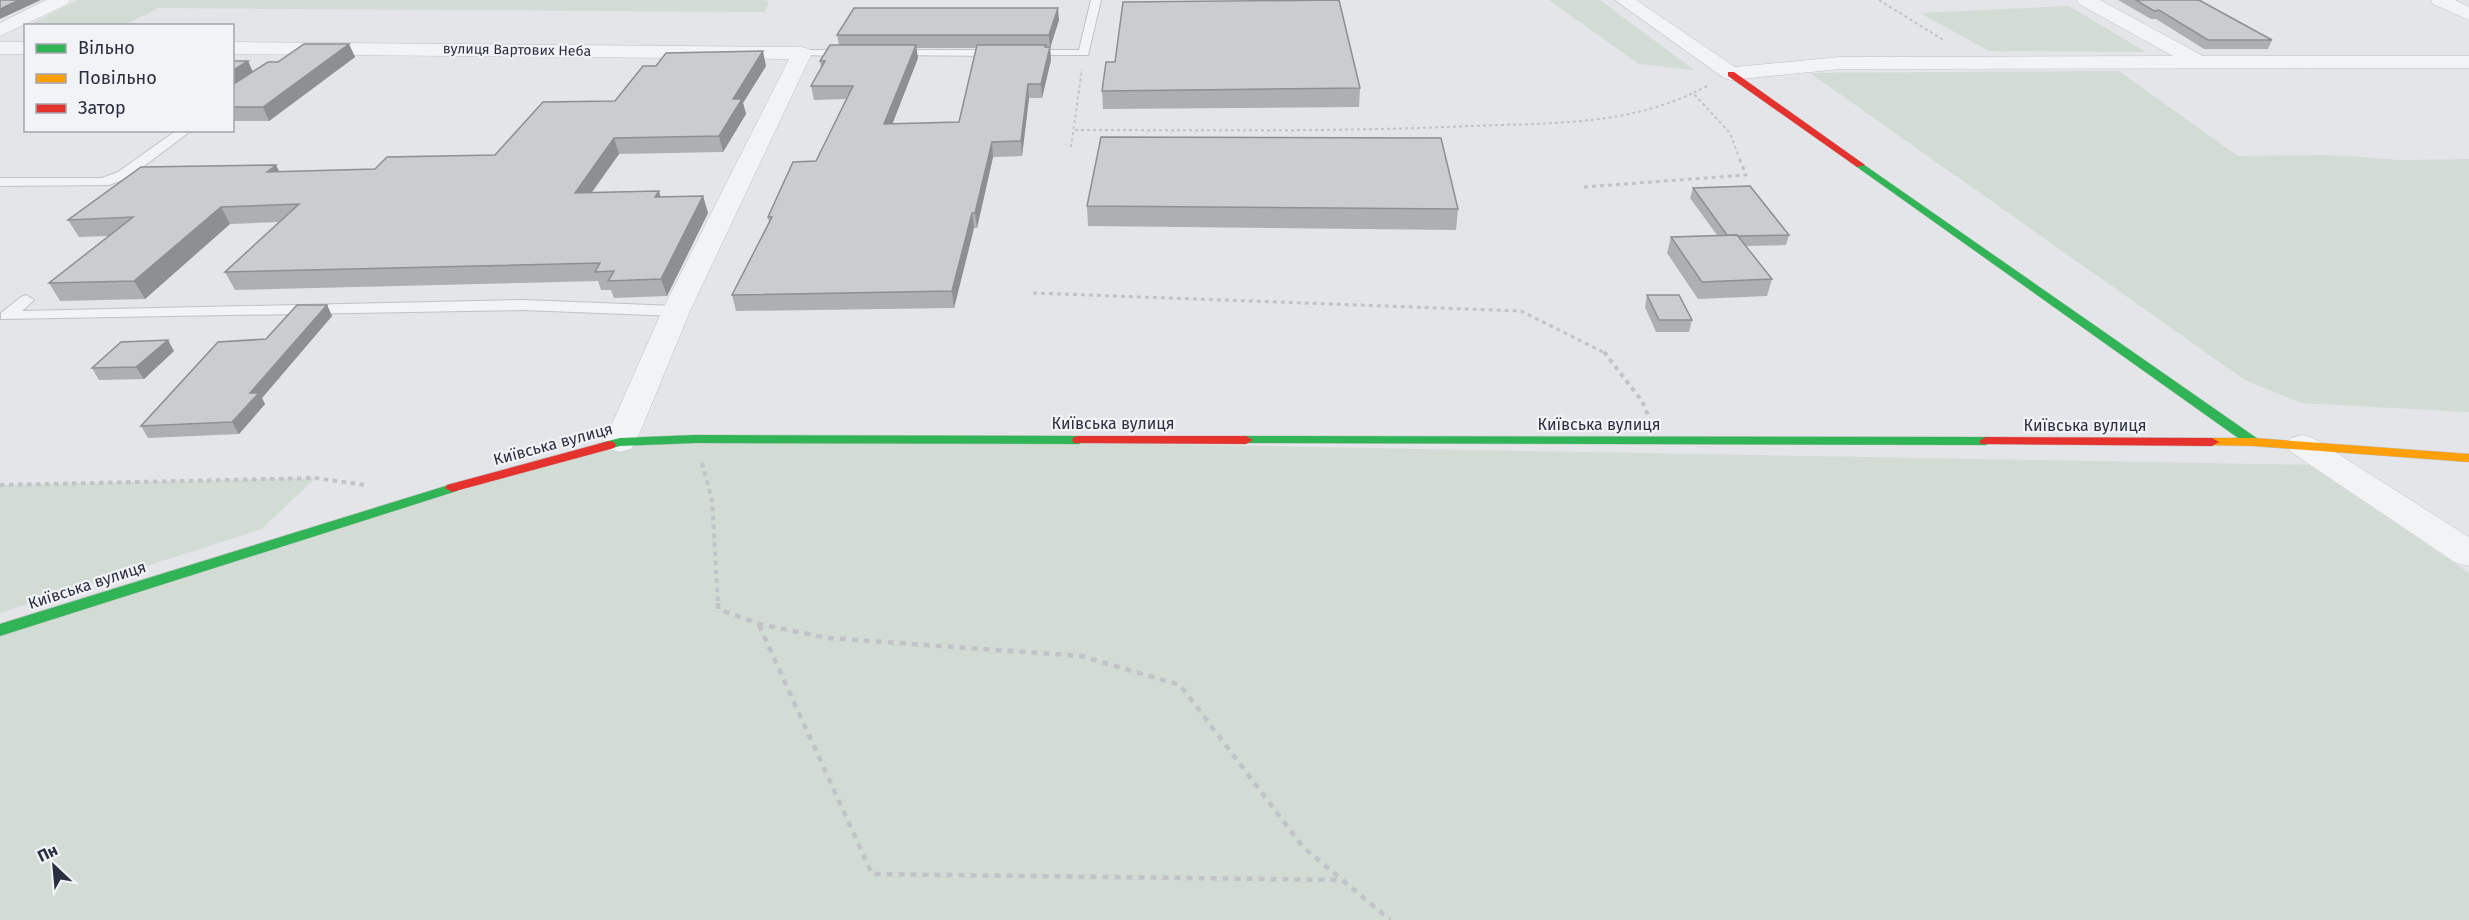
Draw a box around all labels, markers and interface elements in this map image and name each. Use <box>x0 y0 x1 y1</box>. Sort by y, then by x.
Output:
legend <box>24 24 234 132</box>
text: Вільно <box>78 37 135 59</box>
street label: вулиця Вартових Неба <box>443 40 591 60</box>
text: Повільно <box>78 67 157 89</box>
text: Затор <box>78 97 126 119</box>
street label: Київська вулиця <box>1052 414 1174 433</box>
street label: Київська вулиця <box>1538 415 1660 434</box>
street label: Київська вулиця <box>2024 416 2146 435</box>
street label: Київська вулиця <box>491 419 615 469</box>
street label: Київська вулиця <box>26 557 148 613</box>
north arrow <box>24 836 84 896</box>
text: Пн <box>34 840 61 866</box>

